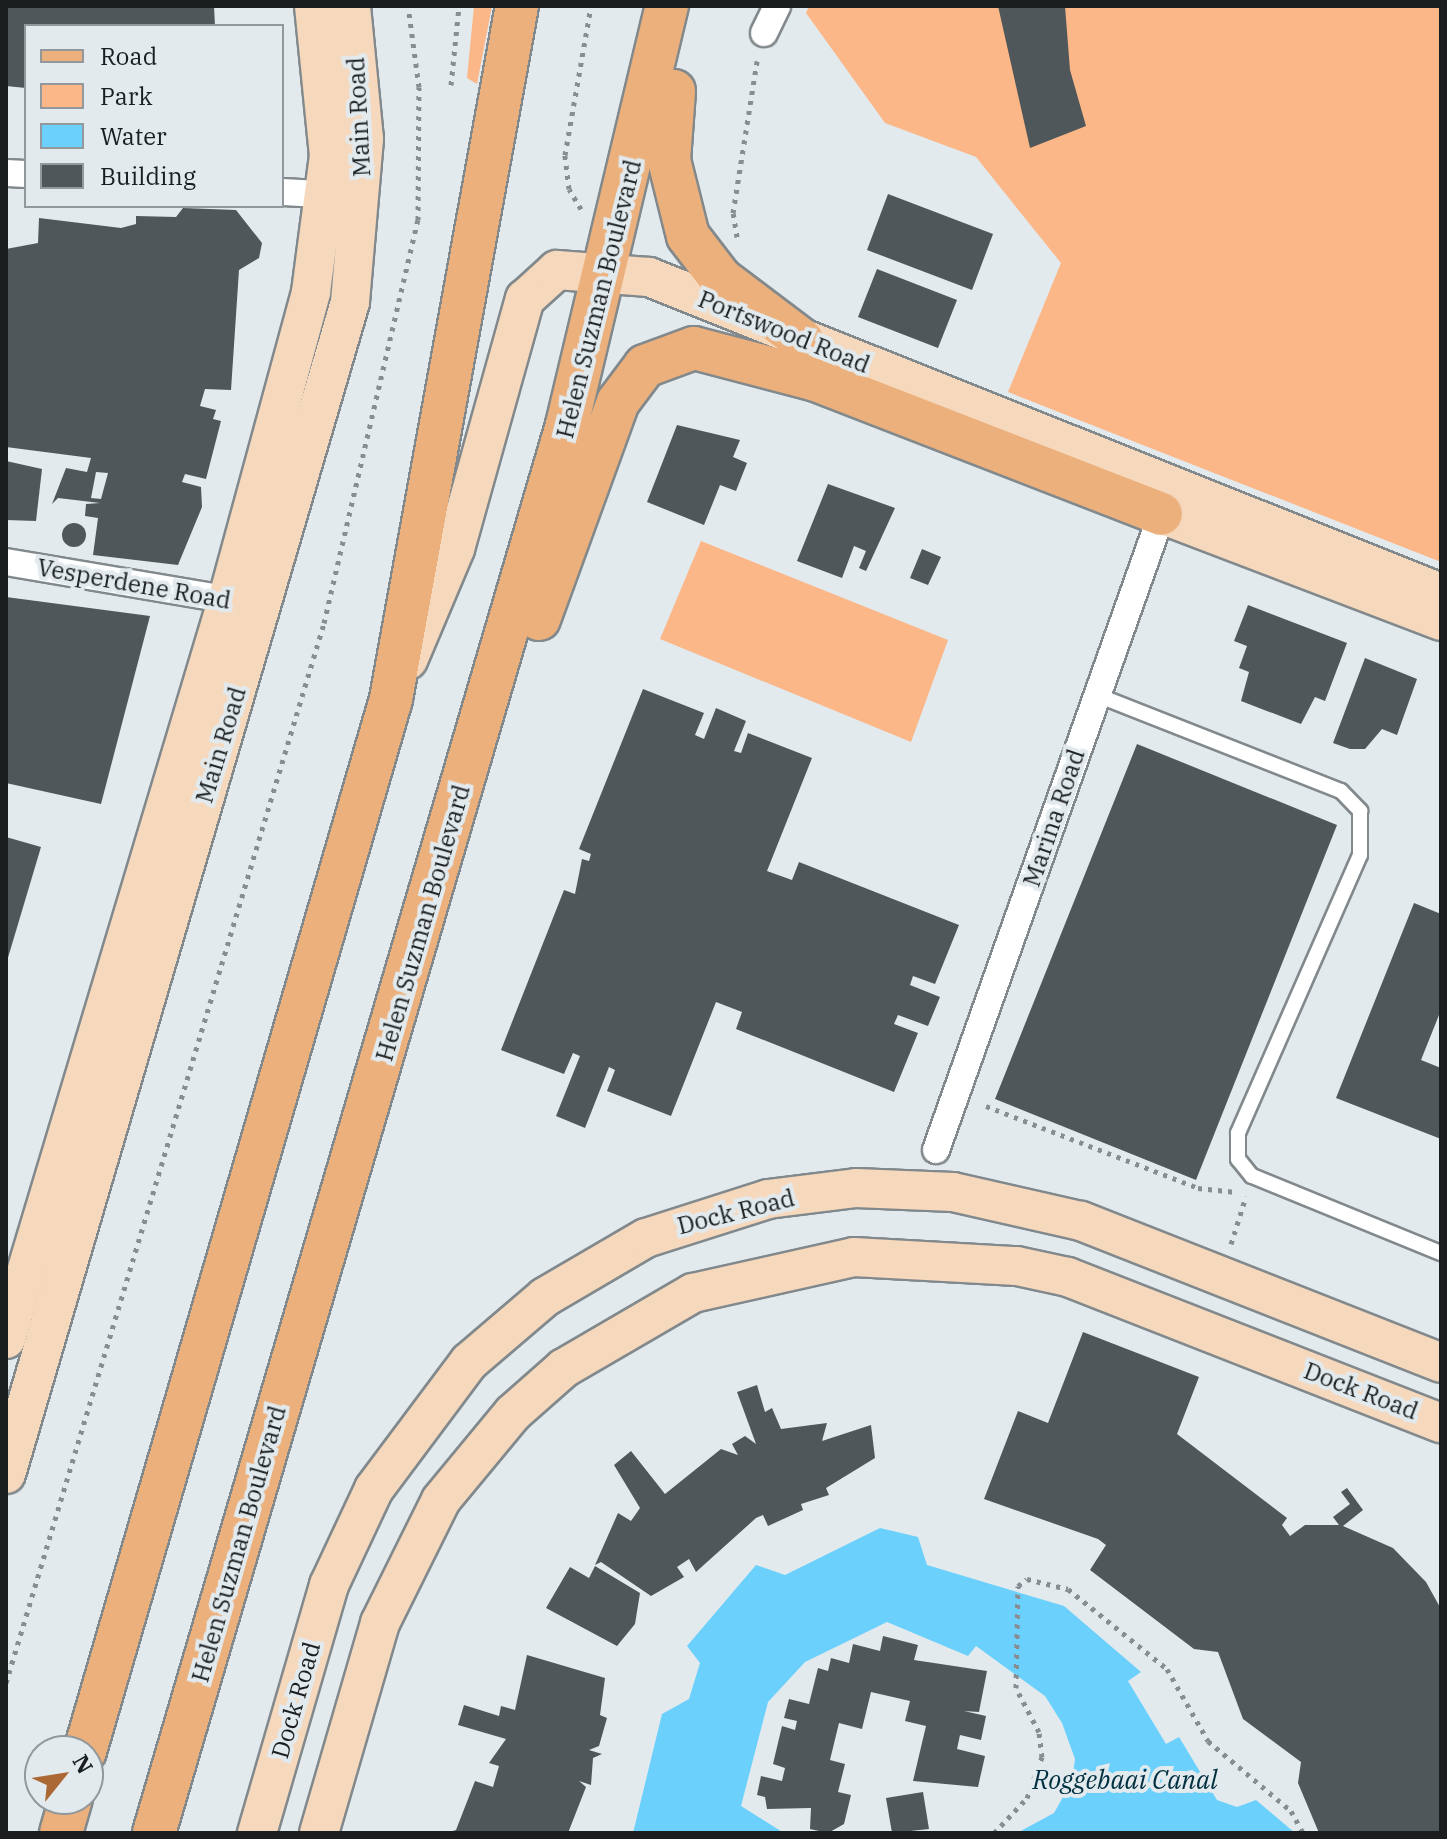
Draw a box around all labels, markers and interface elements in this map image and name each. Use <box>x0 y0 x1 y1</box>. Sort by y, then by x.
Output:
legend <box>24 24 284 208</box>
text: Road <box>100 40 157 72</box>
street label: Main Road <box>341 56 377 178</box>
text: Park <box>100 80 152 112</box>
text: Water <box>100 120 167 152</box>
street label: Helen Suzman Boulevard <box>550 157 648 441</box>
text: Building <box>100 160 196 192</box>
street label: Portswood Road <box>694 284 874 380</box>
street label: Vesperdene Road <box>35 553 233 615</box>
street label: Main Road <box>190 684 252 806</box>
street label: Marina Road <box>1017 745 1091 891</box>
street label: Helen Suzman Boulevard <box>370 782 476 1064</box>
street label: Dock Road <box>674 1184 798 1240</box>
street label: Dock Road <box>1300 1356 1422 1426</box>
street label: Helen Suzman Boulevard <box>186 1403 292 1685</box>
street label: Dock Road <box>266 1638 326 1762</box>
north arrow <box>24 1735 104 1815</box>
text: N <box>67 1749 100 1779</box>
water label: Roggebaai Canal <box>1032 1764 1218 1796</box>

